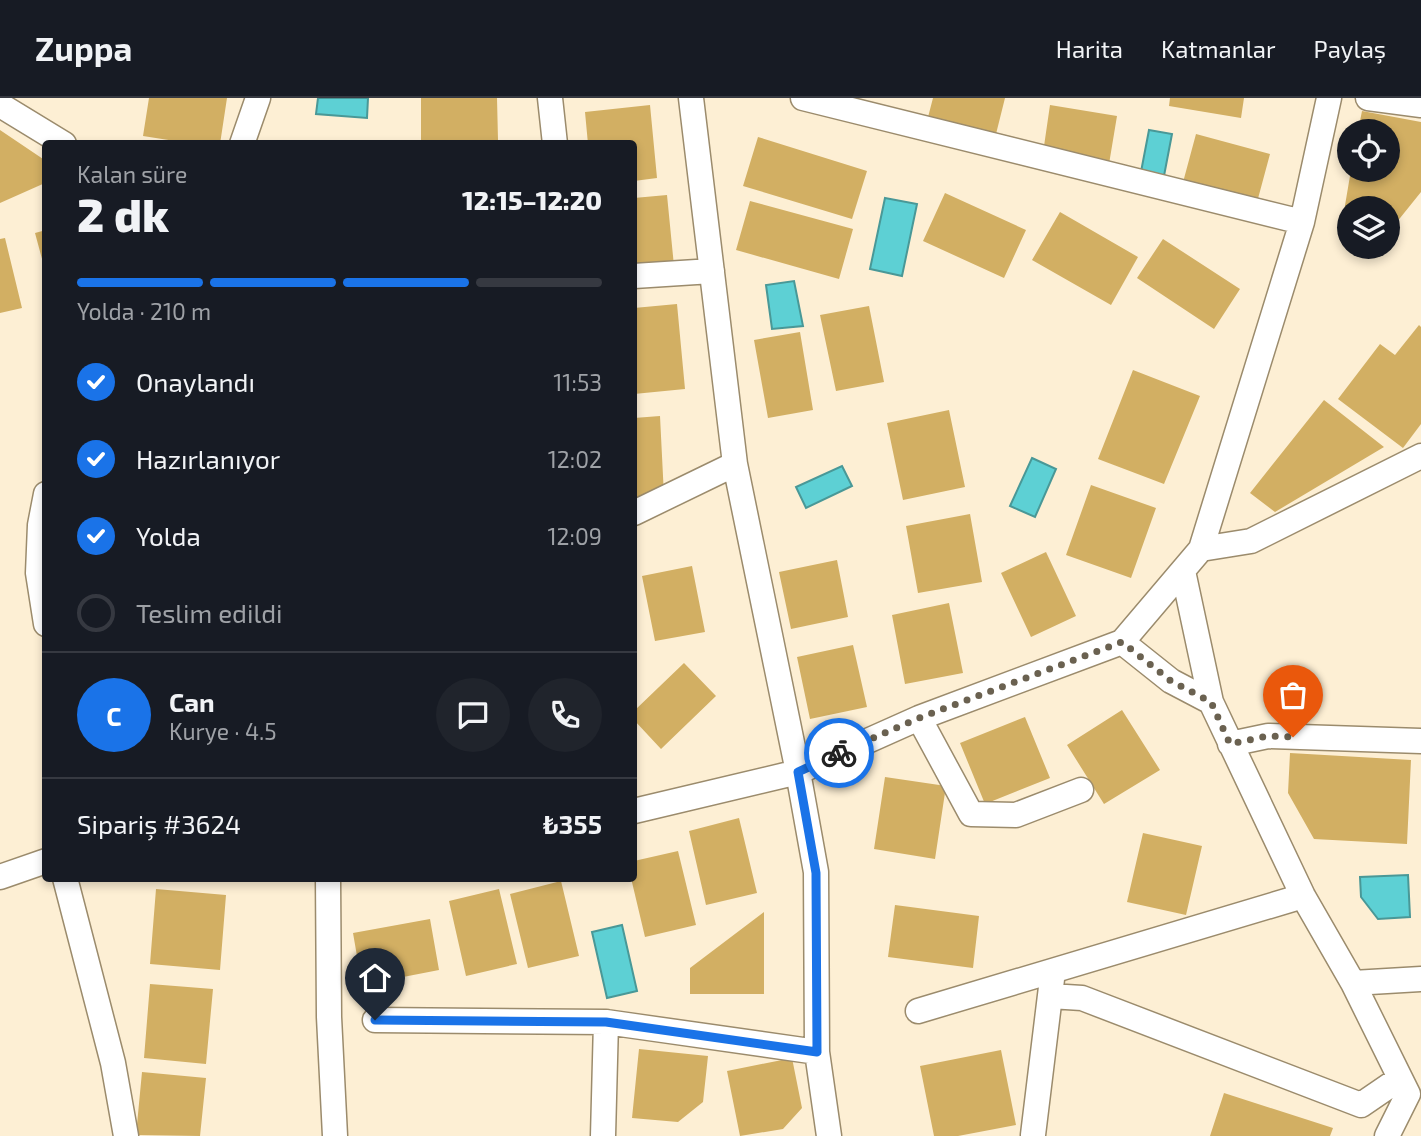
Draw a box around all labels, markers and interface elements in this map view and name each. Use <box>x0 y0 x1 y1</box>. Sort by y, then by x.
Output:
text: Zuppa <box>35 28 132 68</box>
text: Harita <box>1056 34 1123 63</box>
text: Katmanlar <box>1161 34 1276 63</box>
text: Paylaş <box>1314 34 1386 63</box>
map controls <box>1337 119 1400 259</box>
button: locate <box>1337 119 1400 182</box>
text: Kalan süre <box>77 160 187 188</box>
text: 12:15–12:20 <box>462 184 602 215</box>
text: 2 dk <box>77 186 169 241</box>
button: layers <box>1337 196 1400 259</box>
text: Yolda · 210 m <box>77 297 211 325</box>
icon: check <box>77 363 115 401</box>
text: Onaylandı <box>136 366 255 397</box>
text: 11:53 <box>553 368 602 396</box>
icon: check <box>77 440 115 478</box>
text: Hazırlanıyor <box>136 443 280 474</box>
text: 12:02 <box>548 445 602 473</box>
icon: check <box>77 517 115 555</box>
text: Yolda <box>136 520 201 551</box>
text: 12:09 <box>547 522 602 550</box>
text: Teslim edildi <box>136 597 283 628</box>
pin <box>1263 665 1323 737</box>
icon: bag <box>1274 676 1312 714</box>
button: chat <box>436 678 510 752</box>
button: phone <box>528 678 602 752</box>
text: Can <box>169 686 215 717</box>
text: C <box>106 700 122 731</box>
text: Kurye · 4.5 <box>169 717 277 745</box>
courier <box>804 718 874 788</box>
icon: bike <box>820 734 858 772</box>
text: Sipariş #3624 <box>77 808 241 839</box>
text: ₺355 <box>543 808 602 839</box>
pin <box>345 948 405 1020</box>
icon: home <box>356 959 394 997</box>

